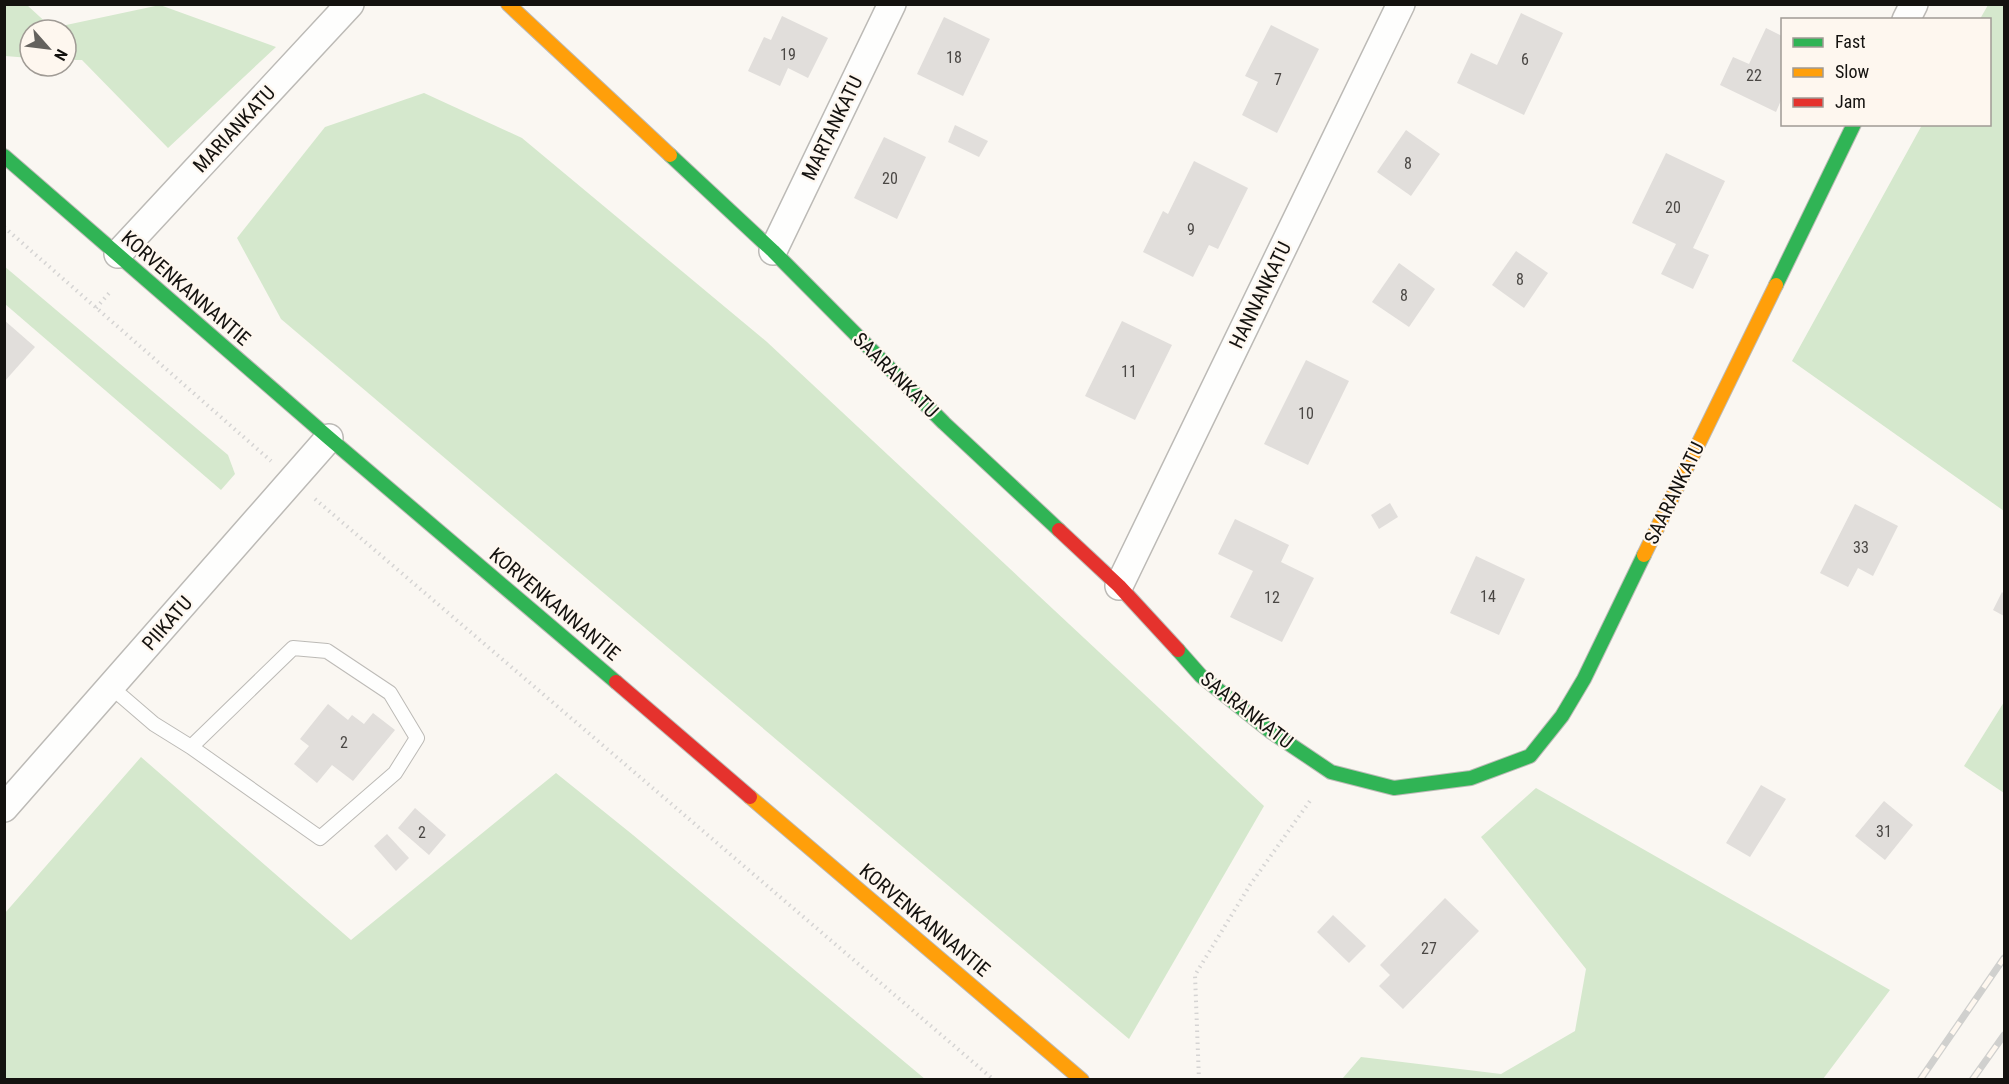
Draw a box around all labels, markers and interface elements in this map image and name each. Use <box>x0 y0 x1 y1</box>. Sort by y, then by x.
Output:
north arrow <box>18 18 78 78</box>
legend <box>1781 18 1991 126</box>
text: Fast <box>1835 31 1866 52</box>
house number: 19 <box>780 45 796 64</box>
text: N <box>50 46 71 64</box>
house number: 18 <box>946 48 962 67</box>
house number: 6 <box>1521 50 1529 69</box>
text: Slow <box>1835 61 1870 82</box>
house number: 22 <box>1746 66 1762 85</box>
house number: 7 <box>1274 70 1282 89</box>
street label: MARTANKATU <box>796 72 868 184</box>
street label: MARIANKATU <box>188 81 280 177</box>
text: Jam <box>1835 91 1866 112</box>
house number: 8 <box>1404 154 1412 173</box>
house number: 20 <box>882 169 898 188</box>
house number: 20 <box>1665 198 1681 217</box>
house number: 9 <box>1187 220 1195 239</box>
street label: KORVENKANNANTIE <box>117 225 255 351</box>
street label: HANNANKATU <box>1224 238 1296 352</box>
house number: 8 <box>1516 270 1524 289</box>
house number: 8 <box>1400 286 1408 305</box>
street label: SAARANKATU <box>848 327 944 423</box>
house number: 11 <box>1121 362 1137 381</box>
house number: 10 <box>1298 404 1314 423</box>
street label: SAARANKATU <box>1639 438 1709 548</box>
house number: 33 <box>1853 538 1869 557</box>
street label: KORVENKANNANTIE <box>485 542 625 666</box>
house number: 14 <box>1480 587 1496 606</box>
house number: 12 <box>1264 588 1280 607</box>
street label: PIIKATU <box>137 591 197 655</box>
street label: SAARANKATU <box>1196 666 1298 754</box>
house number: 2 <box>340 733 348 752</box>
house number: 31 <box>1876 822 1892 841</box>
house number: 2 <box>418 823 426 842</box>
street label: KORVENKANNANTIE <box>855 858 995 982</box>
house number: 27 <box>1421 939 1437 958</box>

